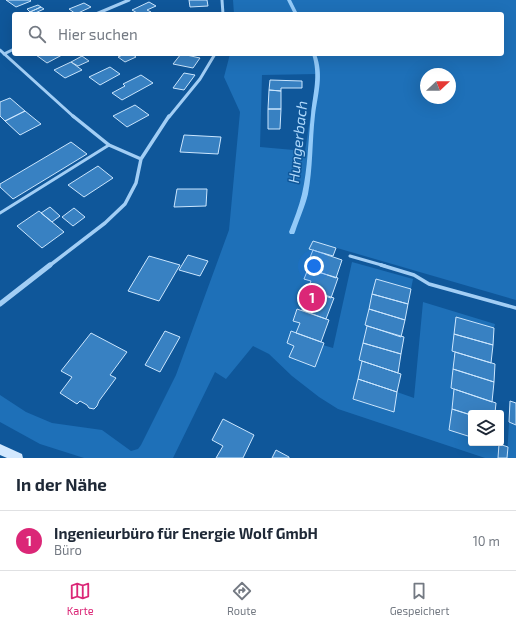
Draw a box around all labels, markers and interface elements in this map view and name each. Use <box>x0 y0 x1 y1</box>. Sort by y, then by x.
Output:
search box <box>12 12 504 56</box>
icon: search <box>26 23 48 45</box>
text: Hier suchen <box>58 25 138 43</box>
north arrow <box>420 68 456 104</box>
water label: Hungerbach <box>284 100 310 184</box>
your location <box>304 256 324 276</box>
pin: 1 <box>299 283 325 313</box>
map controls <box>468 410 504 446</box>
button: layers <box>468 410 504 446</box>
text: In der Nähe <box>16 474 107 494</box>
text: Ingenieurbüro für Energie Wolf GmbH <box>54 524 318 542</box>
text: 1 <box>26 533 32 549</box>
text: 10 m <box>473 533 500 549</box>
text: Büro <box>54 542 82 558</box>
tab: Karte <box>67 580 94 617</box>
tab: Route <box>227 580 256 617</box>
tab: Gespeichert <box>390 580 449 617</box>

